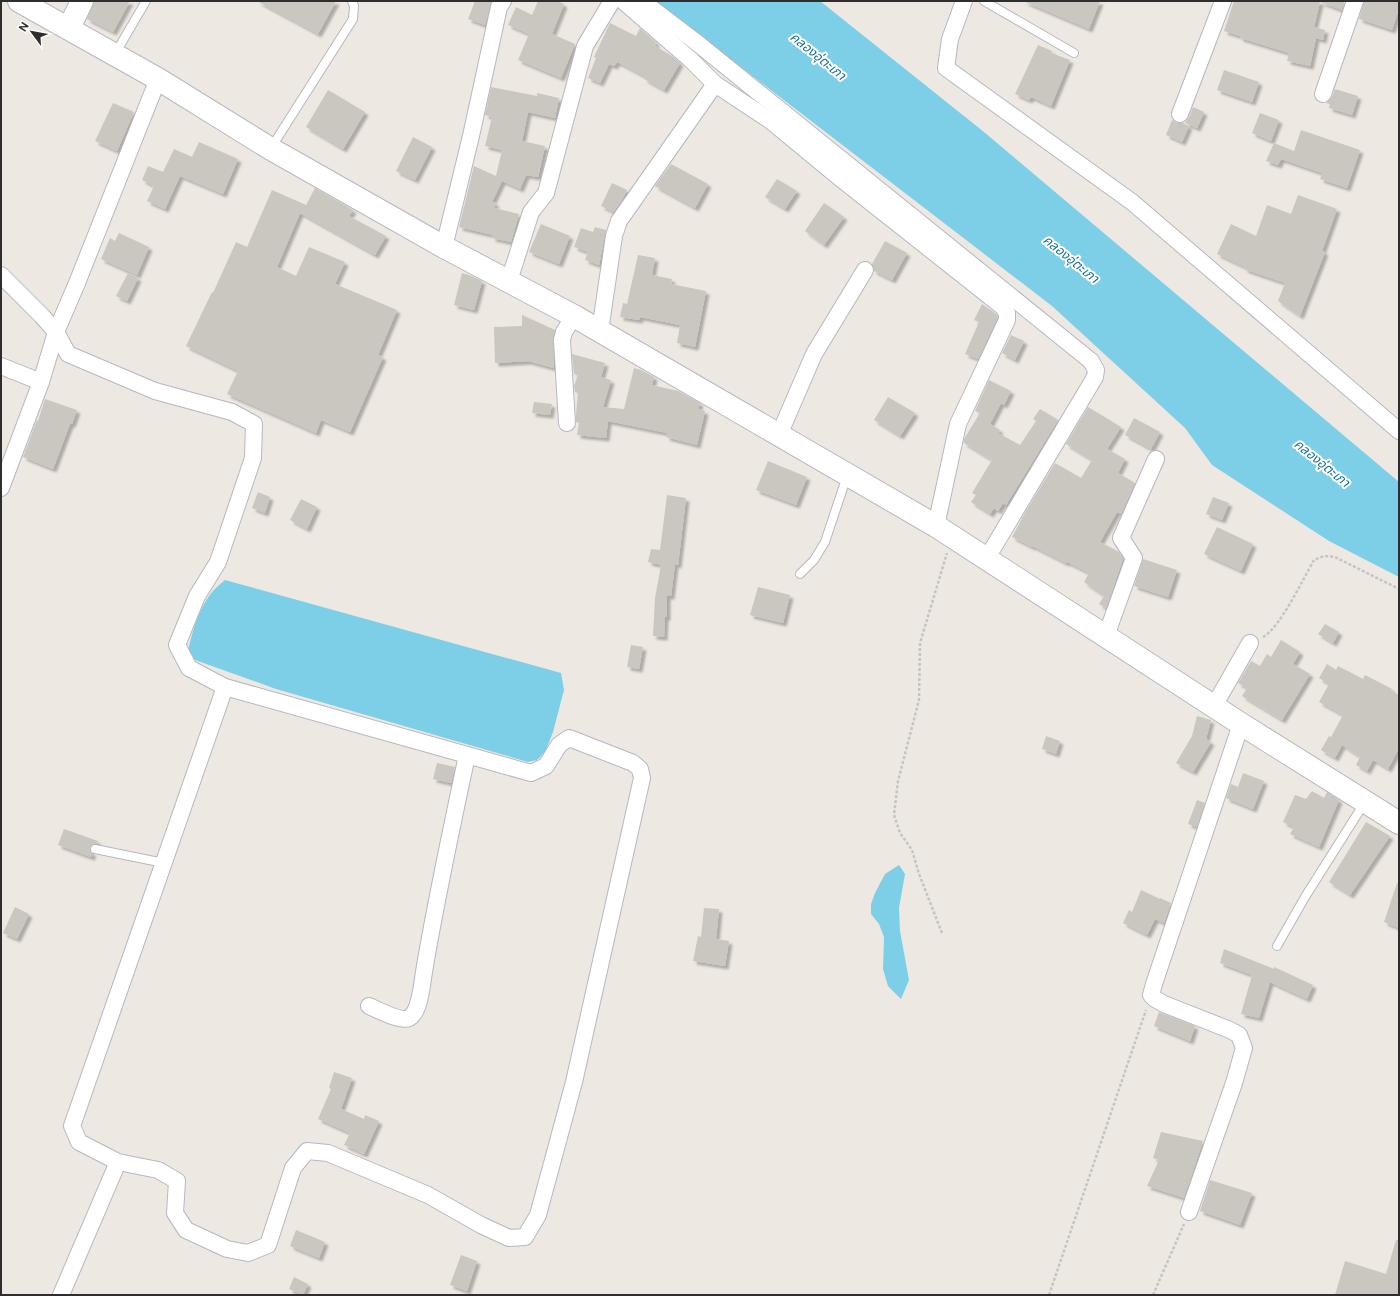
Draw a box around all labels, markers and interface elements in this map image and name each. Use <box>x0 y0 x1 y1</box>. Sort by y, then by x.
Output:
north arrow <box>12 12 52 52</box>
text: N <box>16 20 31 34</box>
water label: คลองอุ่ตะเภา <box>787 29 849 84</box>
water label: คลองอุ่ตะเภา <box>1040 232 1102 287</box>
water label: คลองอุ่ตะเภา <box>1291 436 1353 491</box>

